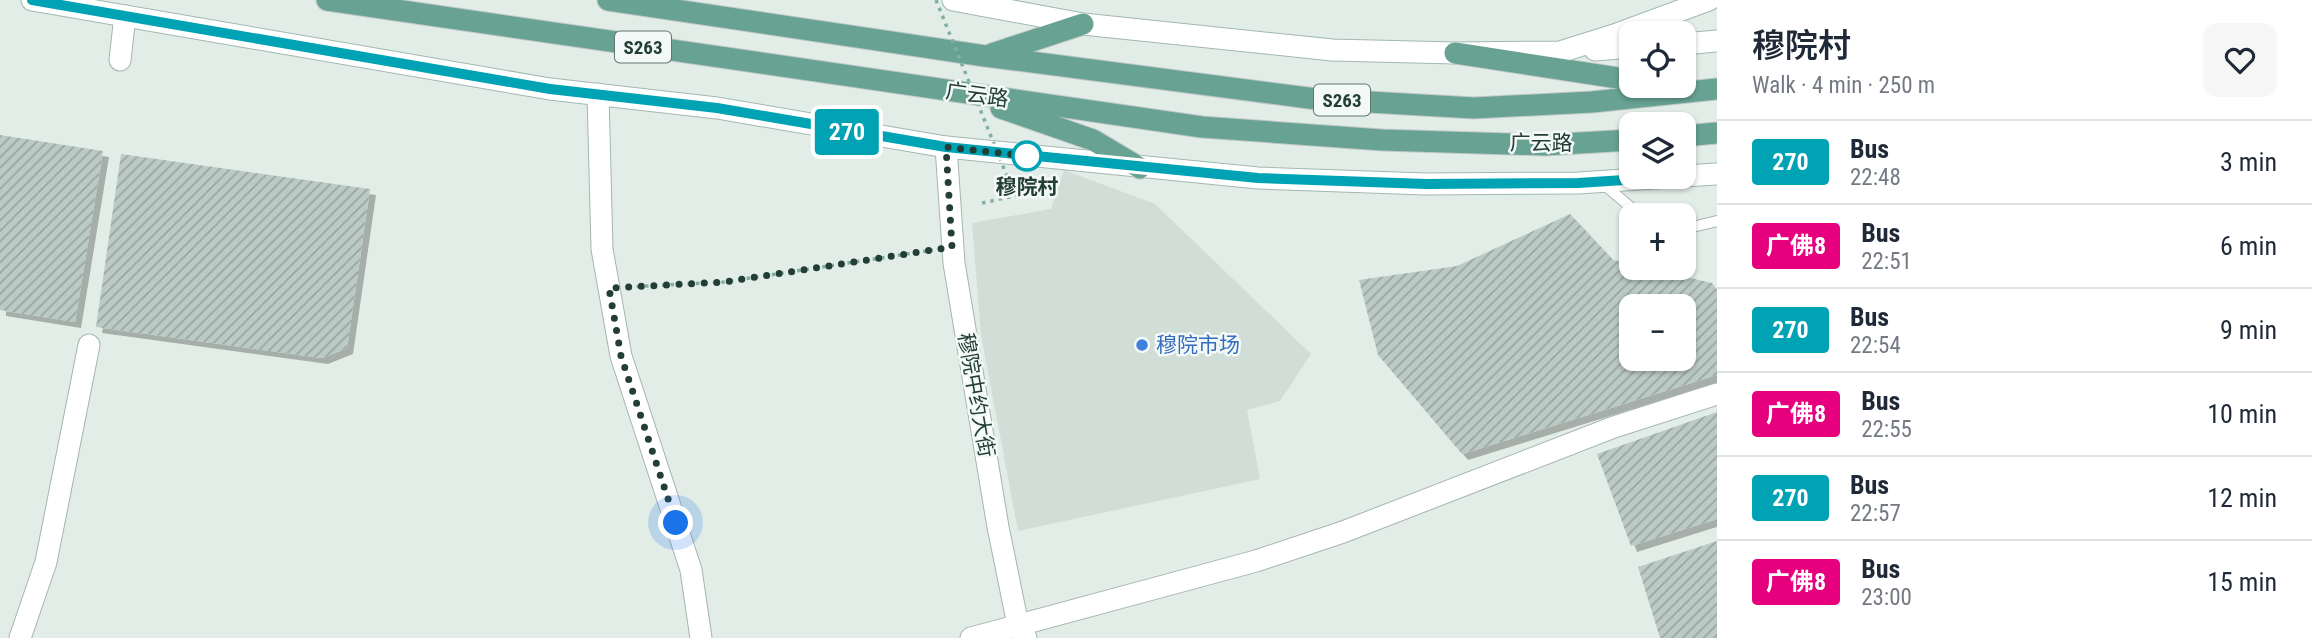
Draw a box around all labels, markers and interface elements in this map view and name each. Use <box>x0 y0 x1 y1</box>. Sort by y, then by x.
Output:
map controls <box>1619 21 1696 371</box>
button: locate <box>1619 21 1696 98</box>
button: heart <box>2203 23 2277 97</box>
text: 穆院村 <box>1752 26 1851 65</box>
road number: S263 <box>615 32 671 62</box>
text: Walk · 4 min · 250 m <box>1752 72 1935 99</box>
street label: 广云路 <box>944 79 1010 111</box>
road number: S263 <box>1314 85 1370 116</box>
line badge: 270 <box>807 109 887 155</box>
button: layers <box>1619 112 1696 189</box>
text: 270 <box>829 118 865 146</box>
street label: 广云路 <box>1510 131 1573 155</box>
text: Bus <box>1850 134 1889 164</box>
marker: 穆院村 <box>1012 141 1042 171</box>
text: 3 min <box>2220 147 2277 177</box>
text: 270 <box>1772 148 1809 176</box>
text: 22:48 <box>1850 164 1901 191</box>
place label: 穆院村 <box>996 175 1059 199</box>
button: + <box>1619 203 1696 280</box>
text: Bus <box>1861 218 1900 248</box>
text: 6 min <box>2220 231 2277 261</box>
text: 广佛8 <box>1766 232 1826 260</box>
text: 22:51 <box>1861 248 1912 275</box>
button: − <box>1619 294 1696 371</box>
text: Bus <box>1850 302 1889 332</box>
text: 9 min <box>2220 315 2277 345</box>
text: 270 <box>1772 316 1809 344</box>
street label: 穆院中约大街 <box>953 331 999 459</box>
text: 22:54 <box>1850 332 1901 359</box>
place label: 穆院市场 <box>1156 333 1240 357</box>
marker: 穆院市场 <box>1134 337 1150 353</box>
text: Bus <box>1861 386 1900 416</box>
text: 10 min <box>2207 399 2277 429</box>
text: 广佛8 <box>1766 400 1826 428</box>
text: 22:55 <box>1861 416 1912 443</box>
text: Bus <box>1850 470 1889 500</box>
text: 12 min <box>2207 483 2277 513</box>
text: 270 <box>1772 484 1809 512</box>
text: 22:57 <box>1850 500 1901 527</box>
your location <box>658 505 693 540</box>
text: Bus <box>1861 554 1900 584</box>
text: 15 min <box>2207 567 2277 597</box>
text: 广佛8 <box>1766 568 1826 596</box>
text: 23:00 <box>1861 584 1912 611</box>

